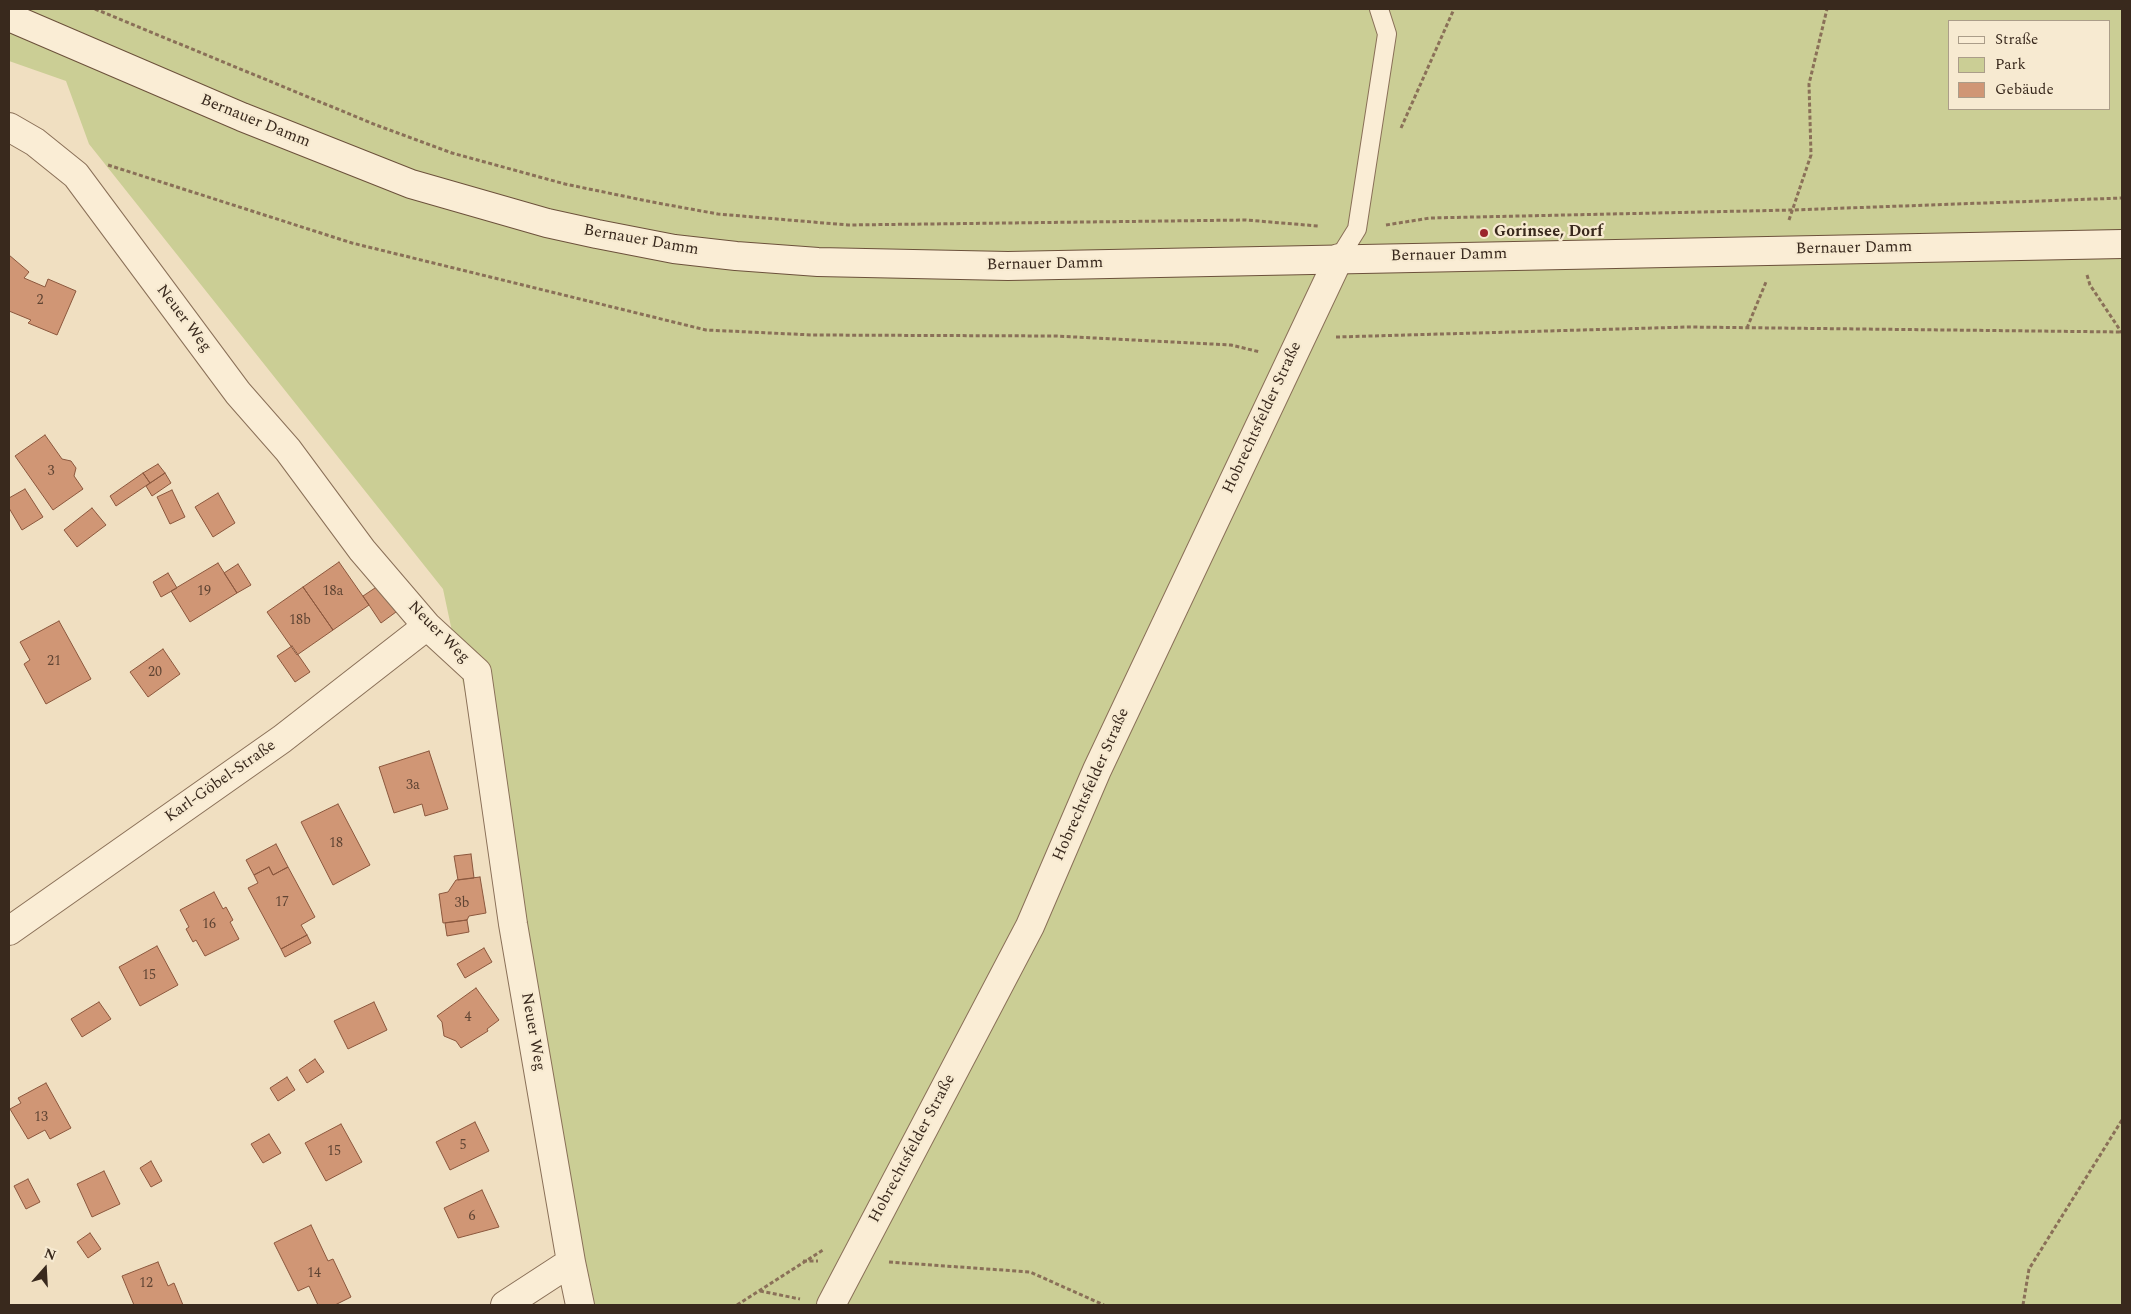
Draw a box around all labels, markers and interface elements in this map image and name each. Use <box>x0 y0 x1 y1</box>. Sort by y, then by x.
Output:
legend <box>1948 20 2111 110</box>
text: Straße <box>1995 28 2038 51</box>
text: Park <box>1995 53 2026 76</box>
text: Gebäude <box>1995 78 2054 101</box>
street label: Bernauer Damm <box>197 91 313 153</box>
street label: Bernauer Damm <box>582 221 700 261</box>
place label: Gorinsee, Dorf <box>1494 223 1603 243</box>
marker: Gorinsee, Dorf <box>1478 227 1490 239</box>
street label: Bernauer Damm <box>1796 238 1912 260</box>
street label: Bernauer Damm <box>1391 245 1507 267</box>
street label: Bernauer Damm <box>987 254 1103 276</box>
street label: Neuer Weg <box>151 281 215 357</box>
house number: 2 <box>37 293 43 309</box>
street label: Hobrechtsfelder Straße <box>1219 339 1307 497</box>
house number: 3 <box>48 464 54 480</box>
house number: 19 <box>197 584 211 600</box>
house number: 18a <box>323 584 343 600</box>
street label: Neuer Weg <box>403 598 473 668</box>
house number: 18b <box>289 613 311 629</box>
house number: 21 <box>47 654 61 670</box>
house number: 20 <box>148 665 162 681</box>
street label: Hobrechtsfelder Straße <box>1050 706 1134 864</box>
street label: Karl-Göbel-Straße <box>162 737 280 827</box>
house number: 3a <box>406 778 420 794</box>
house number: 18 <box>329 836 343 852</box>
house number: 17 <box>275 895 289 911</box>
house number: 3b <box>455 896 469 912</box>
house number: 16 <box>202 917 216 933</box>
house number: 15 <box>142 968 156 984</box>
street label: Neuer Weg <box>516 991 548 1073</box>
house number: 4 <box>465 1010 471 1026</box>
street label: Hobrechtsfelder Straße <box>866 1072 960 1226</box>
house number: 13 <box>34 1110 48 1126</box>
house number: 5 <box>460 1138 466 1154</box>
house number: 15 <box>327 1144 341 1160</box>
house number: 6 <box>469 1209 475 1225</box>
text: N <box>41 1243 59 1266</box>
north arrow <box>20 1244 70 1294</box>
house number: 14 <box>307 1266 321 1282</box>
house number: 12 <box>139 1276 153 1292</box>

